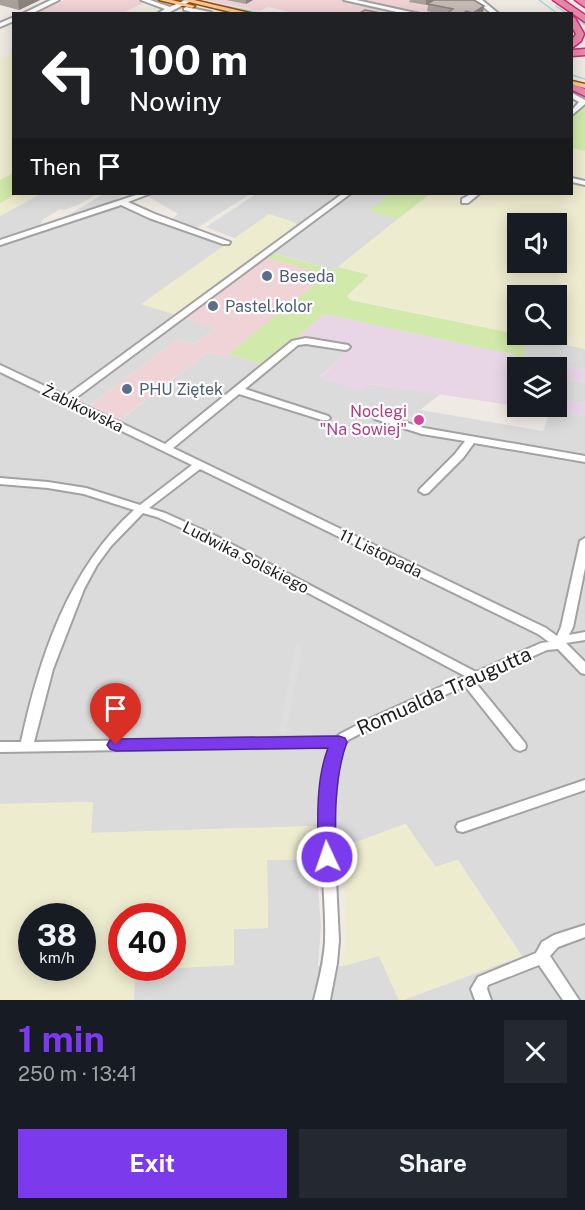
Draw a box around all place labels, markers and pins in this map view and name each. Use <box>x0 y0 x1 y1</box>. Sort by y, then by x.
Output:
place label: Beseda <box>279 267 334 286</box>
marker: Beseda <box>260 269 274 283</box>
place label: Pastel.kolor <box>225 297 313 316</box>
marker: Pastel.kolor <box>206 299 220 313</box>
place label: PHU Ziętek <box>139 380 223 399</box>
marker: PHU Ziętek <box>120 382 134 396</box>
place label: Noclegi "Na Sowiej" <box>319 402 407 439</box>
marker: Noclegi "Na Sowiej" <box>412 413 426 427</box>
pin <box>90 683 141 745</box>

